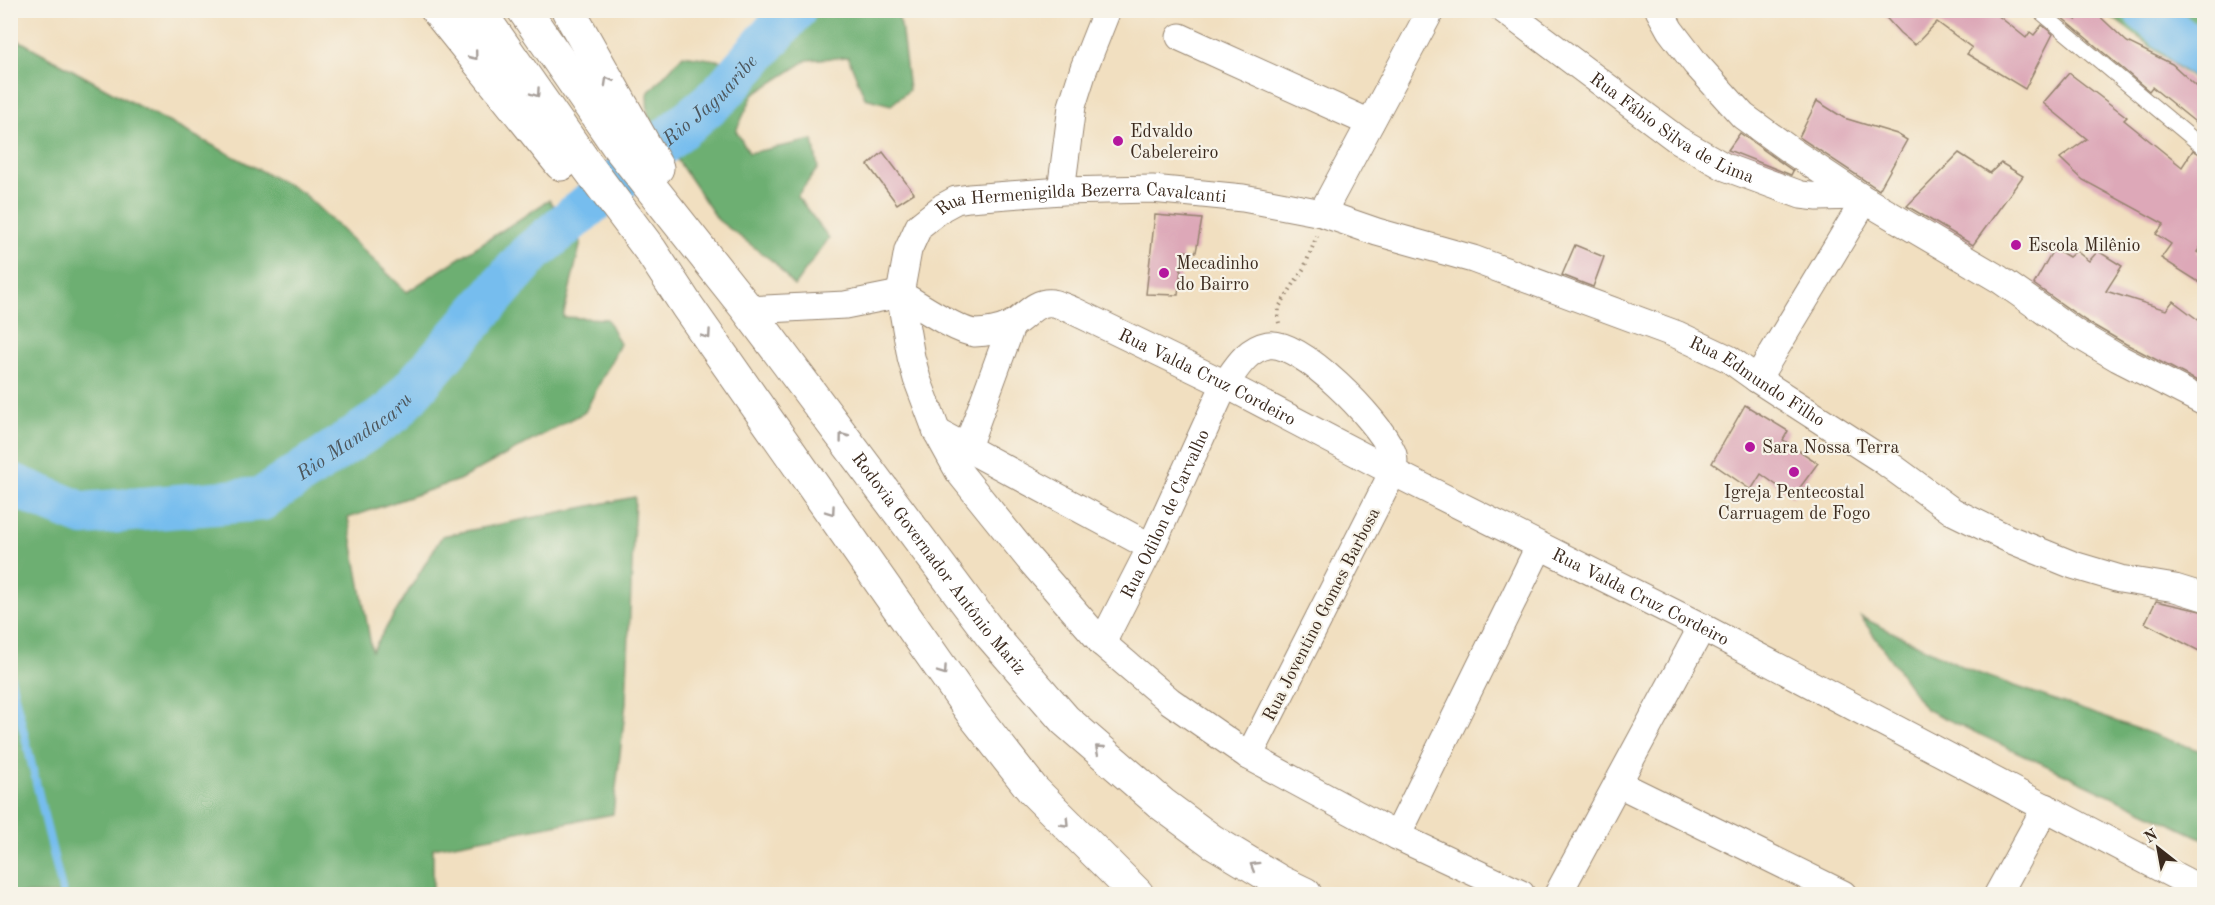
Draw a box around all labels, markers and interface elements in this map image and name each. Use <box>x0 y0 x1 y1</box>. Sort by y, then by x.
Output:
one-way arrow <box>467 49 478 60</box>
water label: Rio Jaguaribe <box>659 52 762 151</box>
street label: Rua Fábio Silva de Lima <box>1586 70 1756 187</box>
one-way arrow <box>604 77 615 87</box>
one-way arrow <box>529 86 540 97</box>
place label: Edvaldo Cabelereiro <box>1130 123 1218 162</box>
marker: Edvaldo Cabelereiro <box>1111 134 1125 148</box>
street label: Rua Hermenigilda Bezerra Cavalcanti <box>933 181 1227 219</box>
place label: Escola Milênio <box>2028 237 2140 255</box>
marker: Escola Milênio <box>2009 238 2023 252</box>
place label: Mecadinho do Bairro <box>1176 255 1259 294</box>
marker: Mecadinho do Bairro <box>1157 266 1171 280</box>
street label: Rua Valda Cruz Cordeiro <box>1116 326 1298 429</box>
one-way arrow <box>700 328 711 339</box>
street label: Rua Edmundo Filho <box>1686 334 1828 430</box>
water label: Rio Mandacaru <box>293 390 417 486</box>
street label: Rua Odilon de Carvalho <box>1118 427 1213 601</box>
one-way arrow <box>839 432 850 443</box>
place label: Sara Nossa Terra <box>1762 439 1899 457</box>
marker: Sara Nossa Terra <box>1743 440 1757 454</box>
street label: Rodovia Governador Antônio Mariz <box>848 450 1029 678</box>
marker: Igreja Pentecostal Carruagem de Fogo <box>1787 465 1801 479</box>
place label: Igreja Pentecostal Carruagem de Fogo <box>1718 484 1870 523</box>
one-way arrow <box>824 505 835 516</box>
street label: Rua Joventino Gomes Barbosa <box>1260 505 1384 724</box>
street label: Rua Valda Cruz Cordeiro <box>1549 545 1732 650</box>
one-way arrow <box>936 665 947 676</box>
one-way arrow <box>1095 745 1106 756</box>
one-way arrow <box>1058 816 1069 826</box>
north arrow <box>2128 818 2188 878</box>
text: N <box>2142 826 2161 847</box>
one-way arrow <box>1250 862 1260 874</box>

